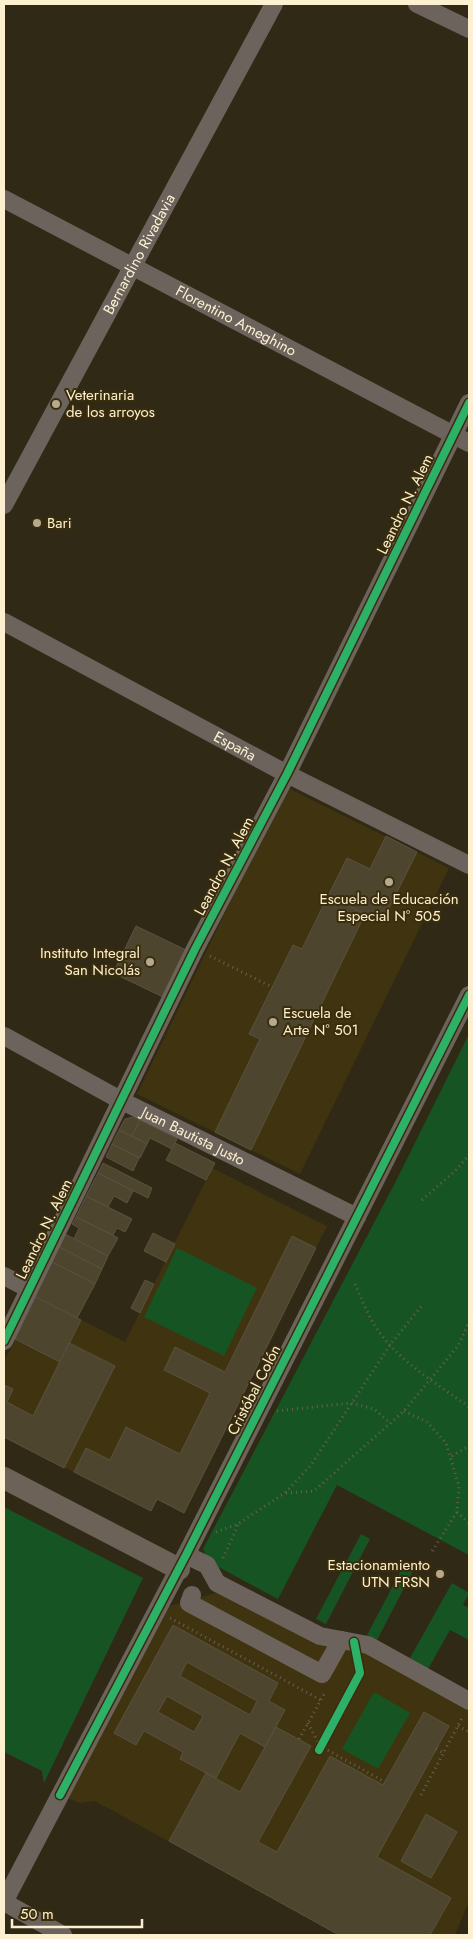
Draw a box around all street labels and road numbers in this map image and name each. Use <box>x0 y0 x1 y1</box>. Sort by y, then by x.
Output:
street label: Bernardino Rivadavia <box>98 190 181 318</box>
street label: Florentino Ameghino <box>172 280 300 362</box>
street label: Leandro N. Alem <box>371 450 439 558</box>
street label: España <box>210 726 260 766</box>
street label: Leandro N. Alem <box>189 813 259 919</box>
street label: Juan Bautista Justo <box>136 1100 249 1171</box>
street label: Leandro N. Alem <box>10 1175 78 1283</box>
street label: Cristóbal Colón <box>222 1341 286 1439</box>

